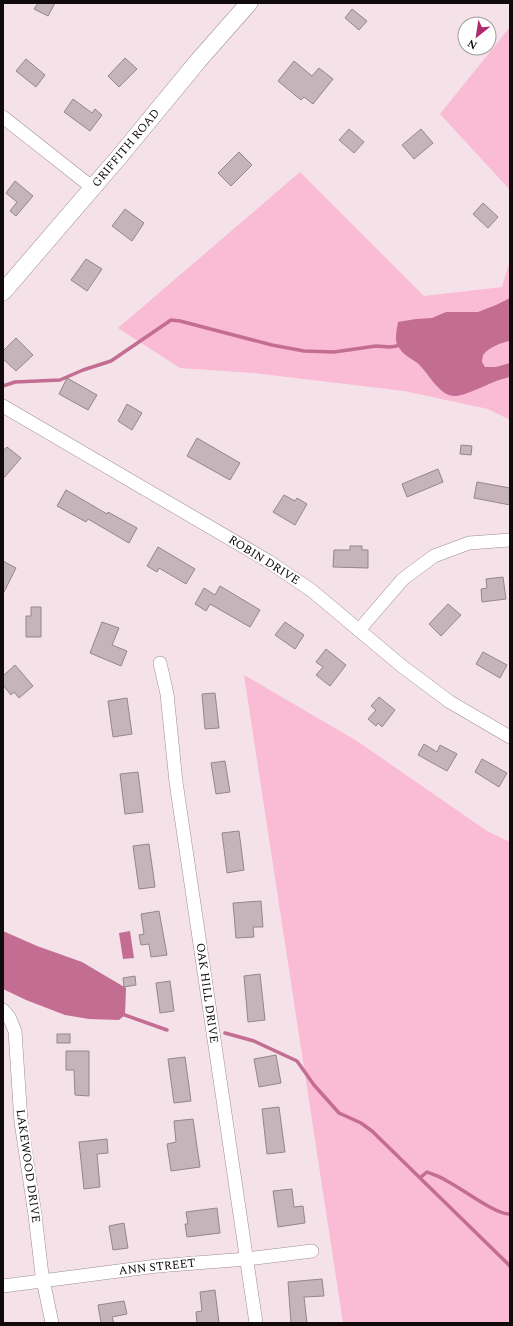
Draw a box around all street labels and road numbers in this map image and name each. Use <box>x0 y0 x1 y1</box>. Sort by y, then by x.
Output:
street label: GRIFFITH ROAD <box>87 105 165 191</box>
street label: ROBIN DRIVE <box>224 530 304 590</box>
street label: OAK HILL DRIVE <box>191 942 223 1044</box>
street label: LAKEWOOD DRIVE <box>11 1108 45 1224</box>
street label: ANN STREET <box>118 1254 196 1280</box>

